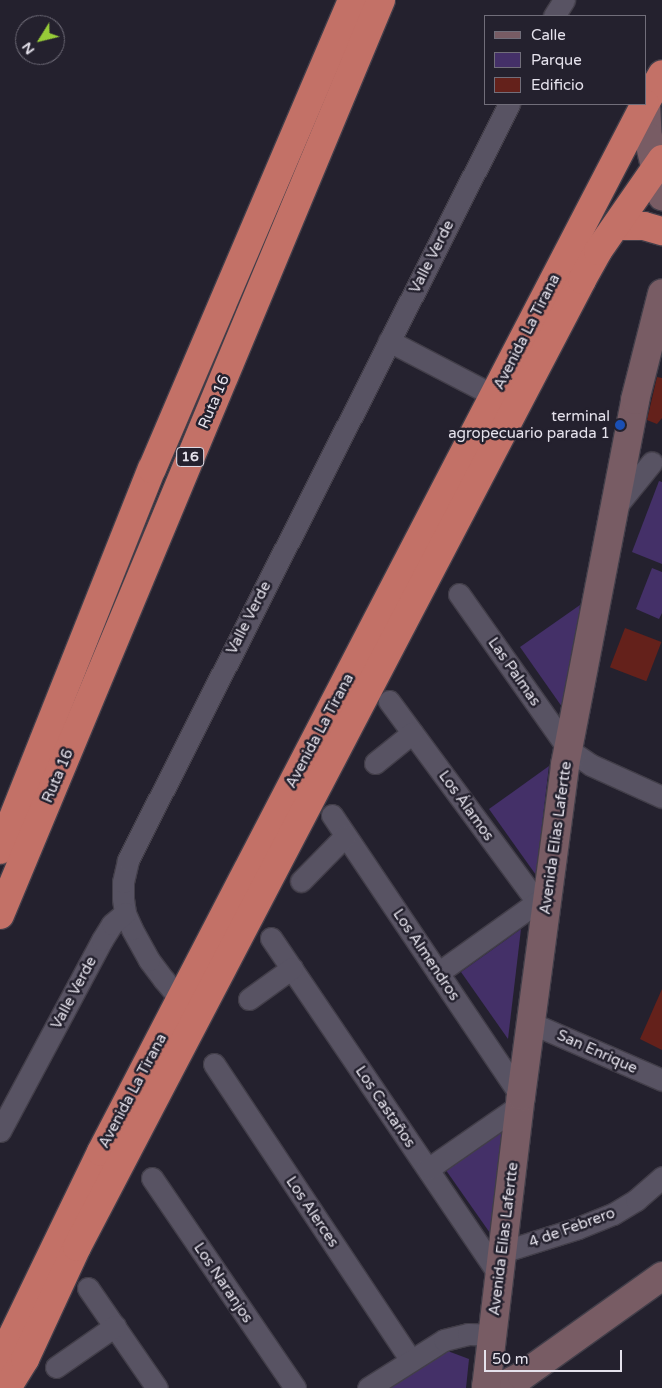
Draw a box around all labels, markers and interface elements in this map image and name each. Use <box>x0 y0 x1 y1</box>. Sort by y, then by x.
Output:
north arrow <box>15 15 65 65</box>
legend <box>484 15 647 105</box>
text: Calle <box>531 26 566 44</box>
text: N <box>18 39 38 58</box>
text: Parque <box>531 51 582 69</box>
text: Edificio <box>531 76 584 94</box>
street label: Valle Verde <box>406 218 458 296</box>
street label: Avenida La Tirana <box>490 271 564 393</box>
street label: Ruta 16 <box>195 372 233 432</box>
place label: terminal agropecuario parada 1 <box>448 407 610 442</box>
marker: terminal agropecuario parada 1 <box>614 419 626 431</box>
road number: 16 <box>175 446 205 468</box>
street label: Valle Verde <box>223 579 275 657</box>
street label: Las Palmas <box>484 634 544 710</box>
street label: Avenida La Tirana <box>282 671 358 791</box>
street label: Ruta 16 <box>39 746 77 806</box>
street label: Avenida Elías Lafertte <box>536 760 576 916</box>
street label: Los Álamos <box>435 767 497 845</box>
street label: Los Almendros <box>389 906 463 1004</box>
street label: Valle Verde <box>47 954 101 1032</box>
street label: San Enrique <box>554 1026 640 1078</box>
street label: Avenida La Tirana <box>95 1031 171 1151</box>
street label: Los Castaños <box>351 1063 419 1151</box>
street label: Avenida Elías Lafertte <box>486 1161 522 1317</box>
street label: Los Alerces <box>282 1173 342 1251</box>
street label: 4 de Febrero <box>526 1204 618 1252</box>
street label: Los Naranjos <box>190 1240 256 1326</box>
scale bar <box>487 1340 624 1372</box>
text: 50 m <box>492 1350 529 1368</box>

